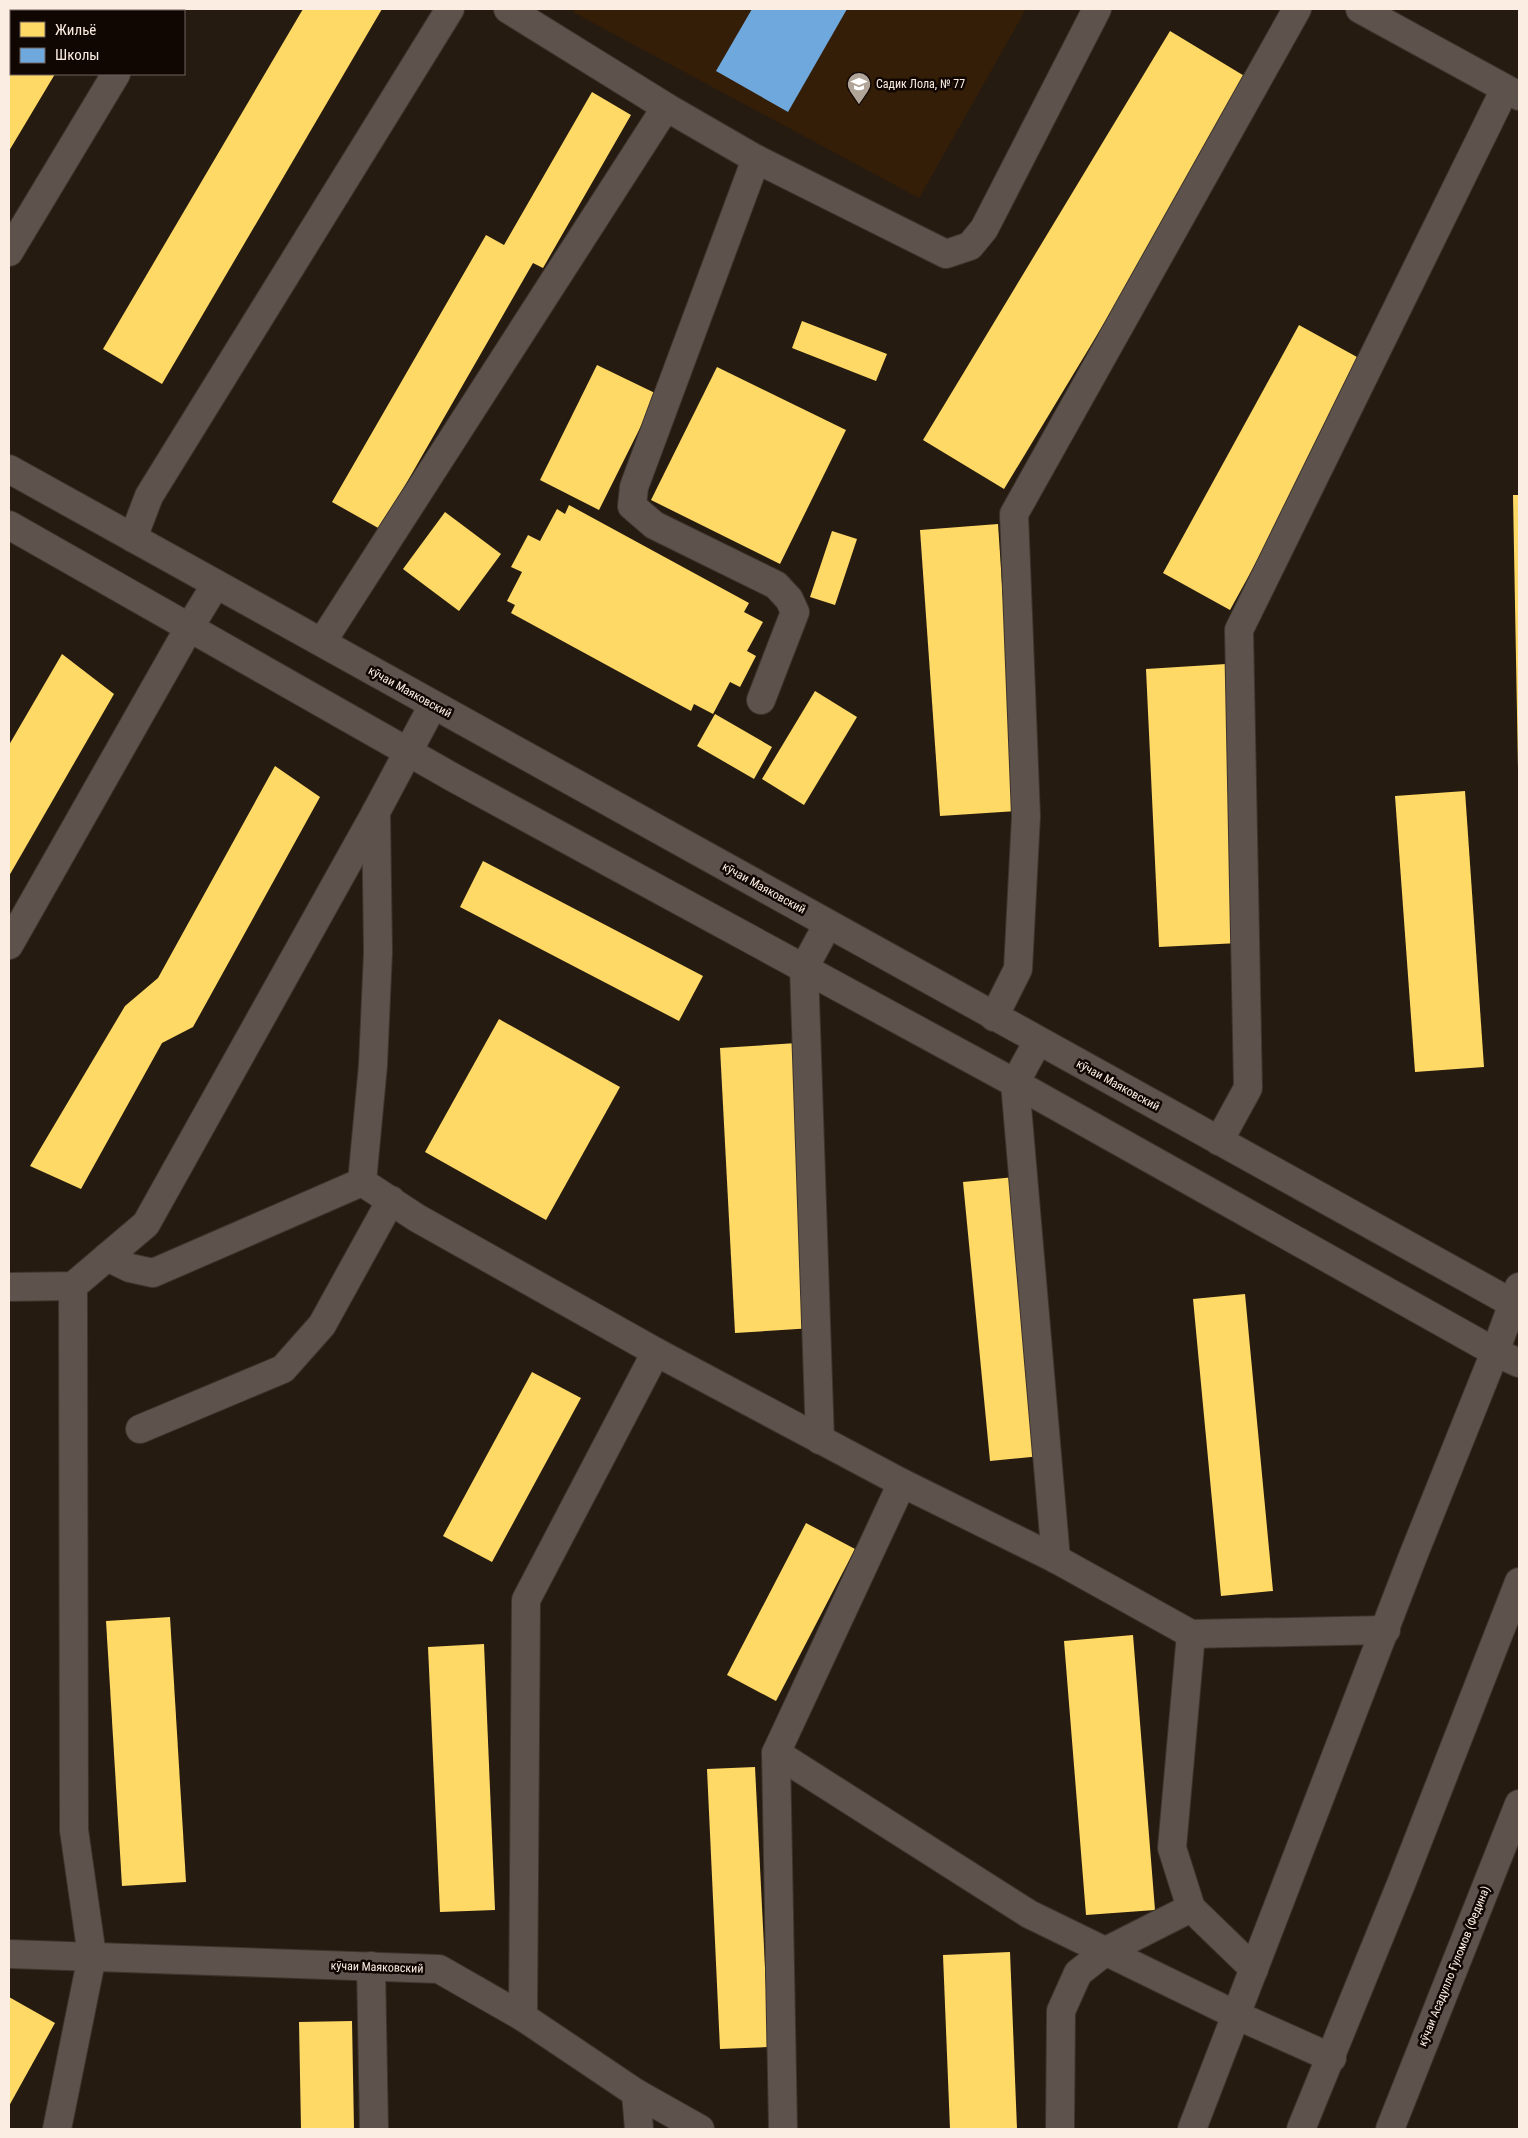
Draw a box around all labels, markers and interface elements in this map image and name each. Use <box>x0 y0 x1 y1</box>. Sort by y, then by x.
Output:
legend <box>10 10 185 75</box>
text: Жильё <box>55 21 96 39</box>
text: Школы <box>55 46 100 64</box>
school or university icon: Садик Лола, № 77 <box>846 71 872 105</box>
place label: Садик Лола, № 77 <box>876 77 965 91</box>
street label: кӯчаи Маяковский <box>366 663 454 721</box>
street label: кӯчаи Маяковский <box>720 859 808 917</box>
street label: кӯчаи Маяковский <box>1074 1056 1162 1114</box>
street label: кӯчаи Асадулло Ғуломов (Федина) <box>1415 1884 1493 2048</box>
street label: кӯчаи Маяковский <box>330 1958 424 1976</box>

